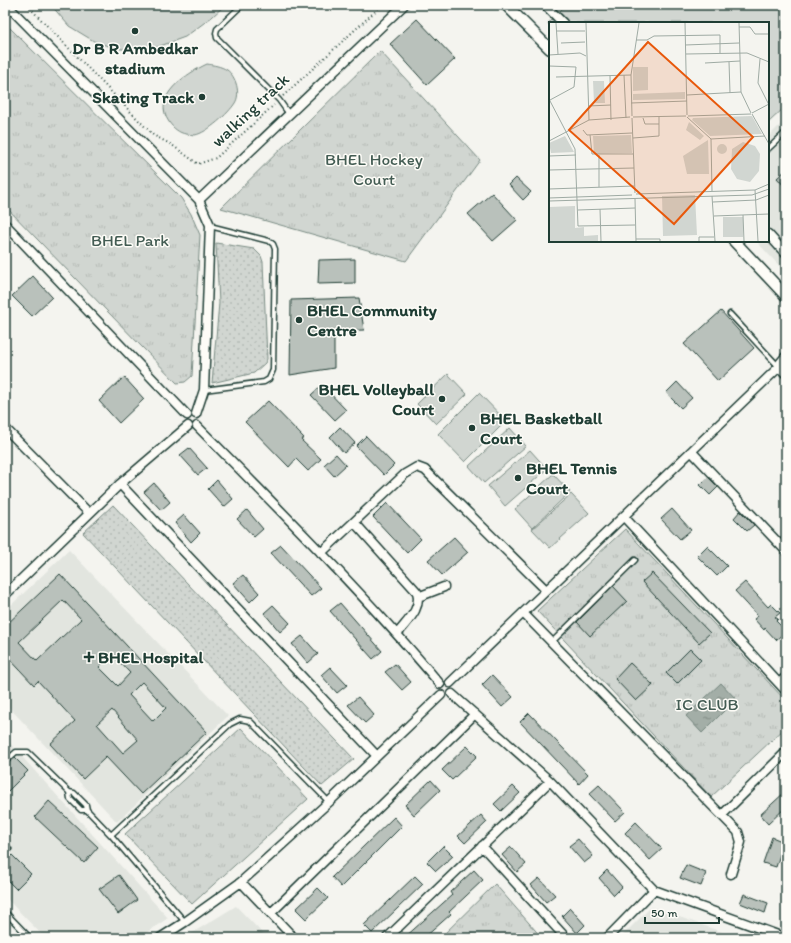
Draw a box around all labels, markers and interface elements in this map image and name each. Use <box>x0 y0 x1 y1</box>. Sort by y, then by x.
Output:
inset map <box>549 22 769 242</box>
marker: Dr B R Ambedkar stadium <box>130 26 140 36</box>
place label: Dr B R Ambedkar stadium <box>72 38 198 78</box>
street label: walking track <box>207 69 293 151</box>
place label: Skating Track <box>92 87 194 108</box>
marker: Skating Track <box>197 92 207 102</box>
park label: BHEL Hockey Court <box>325 149 423 189</box>
park label: BHEL Park <box>91 230 169 250</box>
place label: BHEL Community Centre <box>307 300 438 340</box>
marker: BHEL Community Centre <box>294 315 304 325</box>
place label: BHEL Volleyball Court <box>318 379 435 419</box>
marker: BHEL Volleyball Court <box>437 394 447 404</box>
place label: BHEL Basketball Court <box>480 408 603 448</box>
marker: BHEL Basketball Court <box>467 423 477 433</box>
place label: BHEL Tennis Court <box>526 458 618 498</box>
marker: BHEL Tennis Court <box>513 473 523 483</box>
place label: BHEL Hospital <box>98 647 204 668</box>
marker: BHEL Hospital <box>83 651 95 663</box>
park label: IC CLUB <box>676 694 738 714</box>
scale bar <box>645 899 719 925</box>
text: 50 m <box>651 906 677 920</box>

